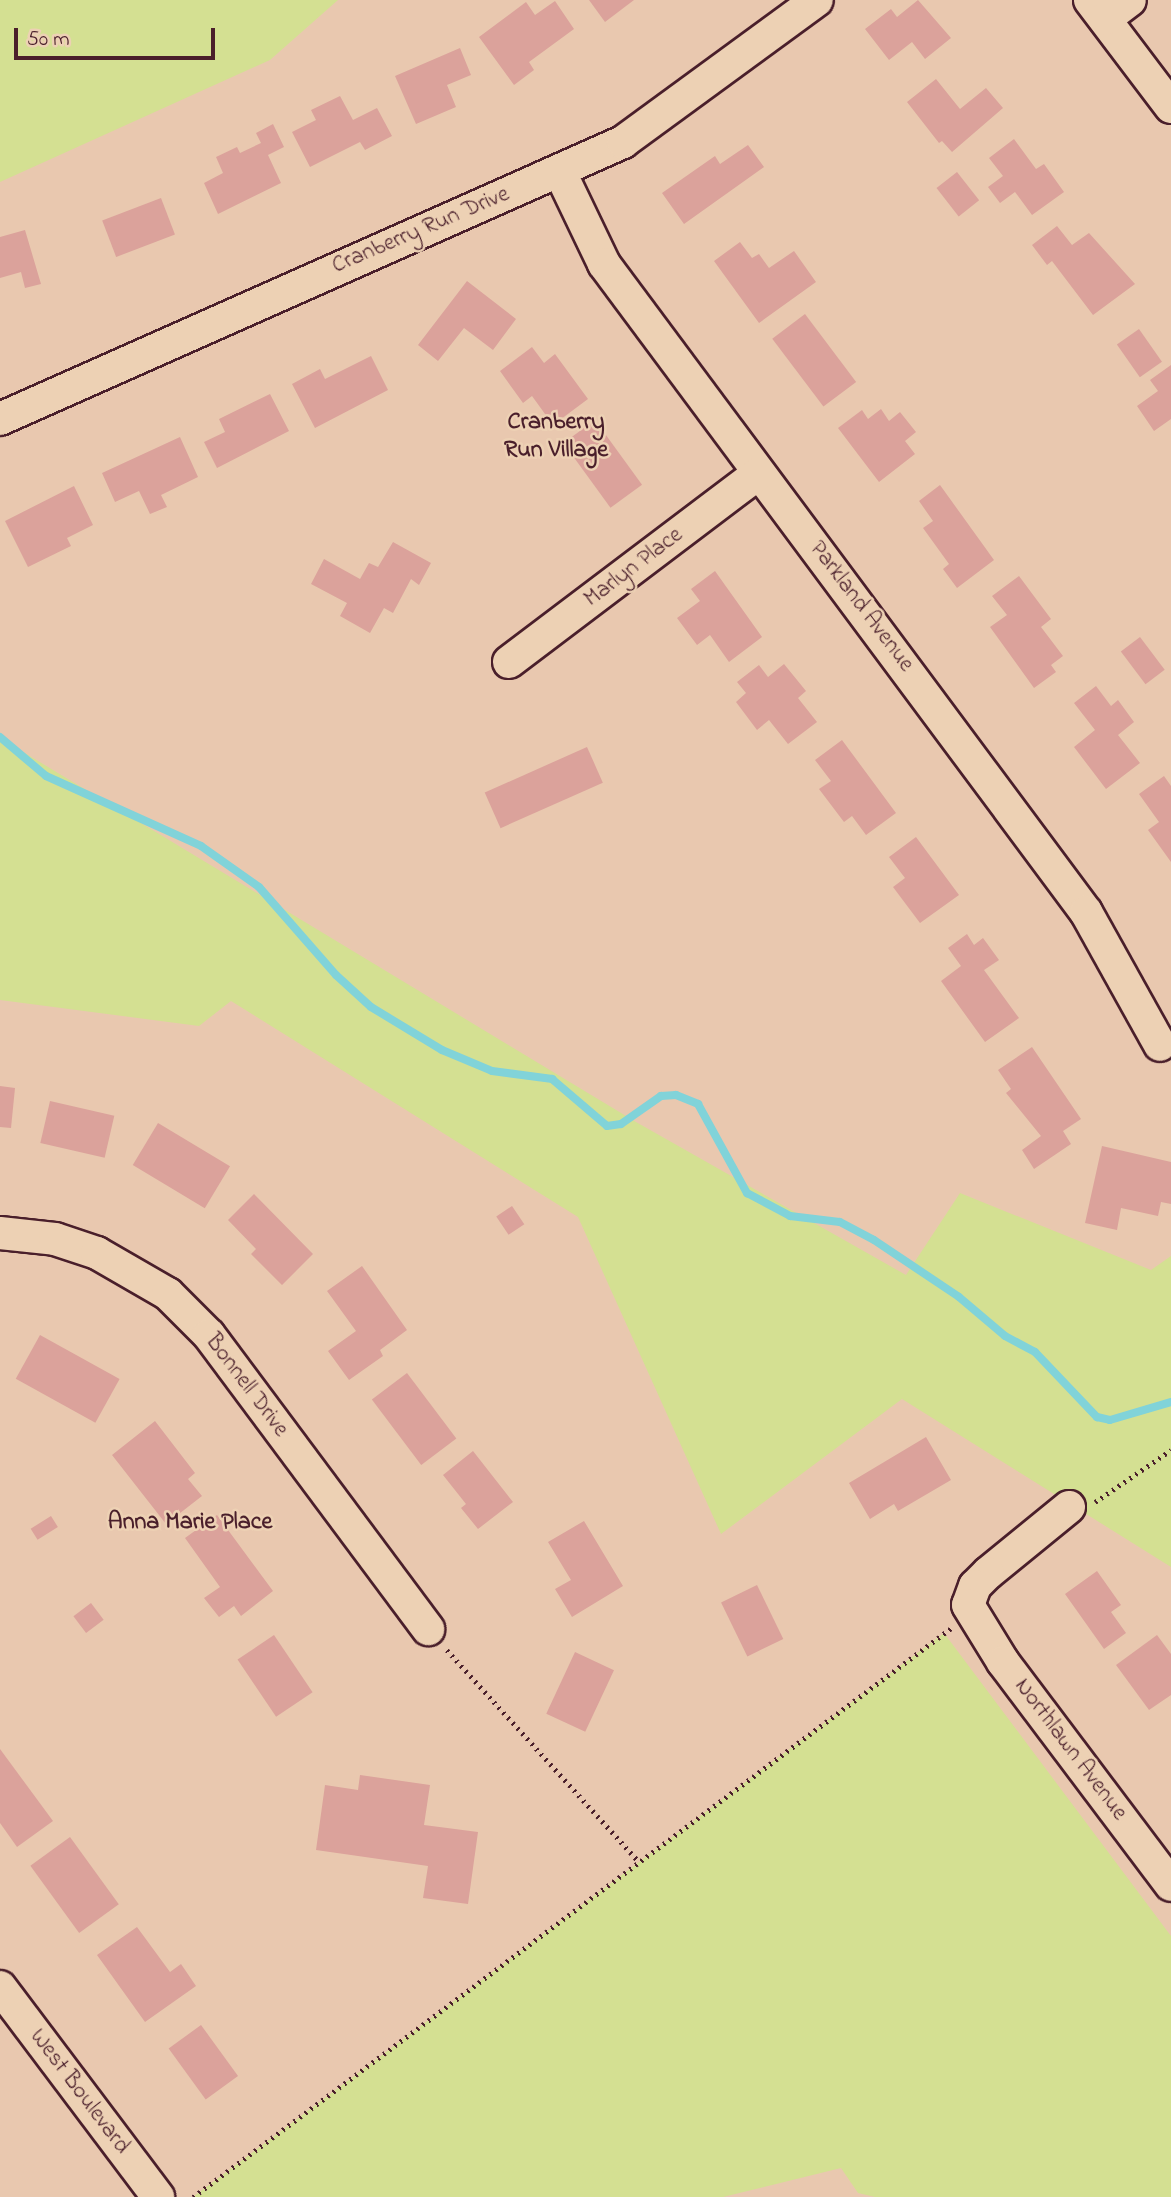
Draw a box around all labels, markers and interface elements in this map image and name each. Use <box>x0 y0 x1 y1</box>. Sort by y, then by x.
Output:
scale bar <box>18 14 219 58</box>
text: 50 m <box>27 25 70 55</box>
street label: Cranberry Run Drive <box>328 181 514 281</box>
district label: Cranberry Run Village <box>504 409 608 465</box>
street label: Marlyn Place <box>579 522 689 614</box>
street label: Parkland Avenue <box>803 536 919 678</box>
street label: Bonnell Drive <box>198 1329 294 1443</box>
district label: Anna Marie Place <box>108 1509 272 1537</box>
street label: Northlawn Avenue <box>1008 1674 1132 1826</box>
street label: West Boulevard <box>23 2024 135 2160</box>

